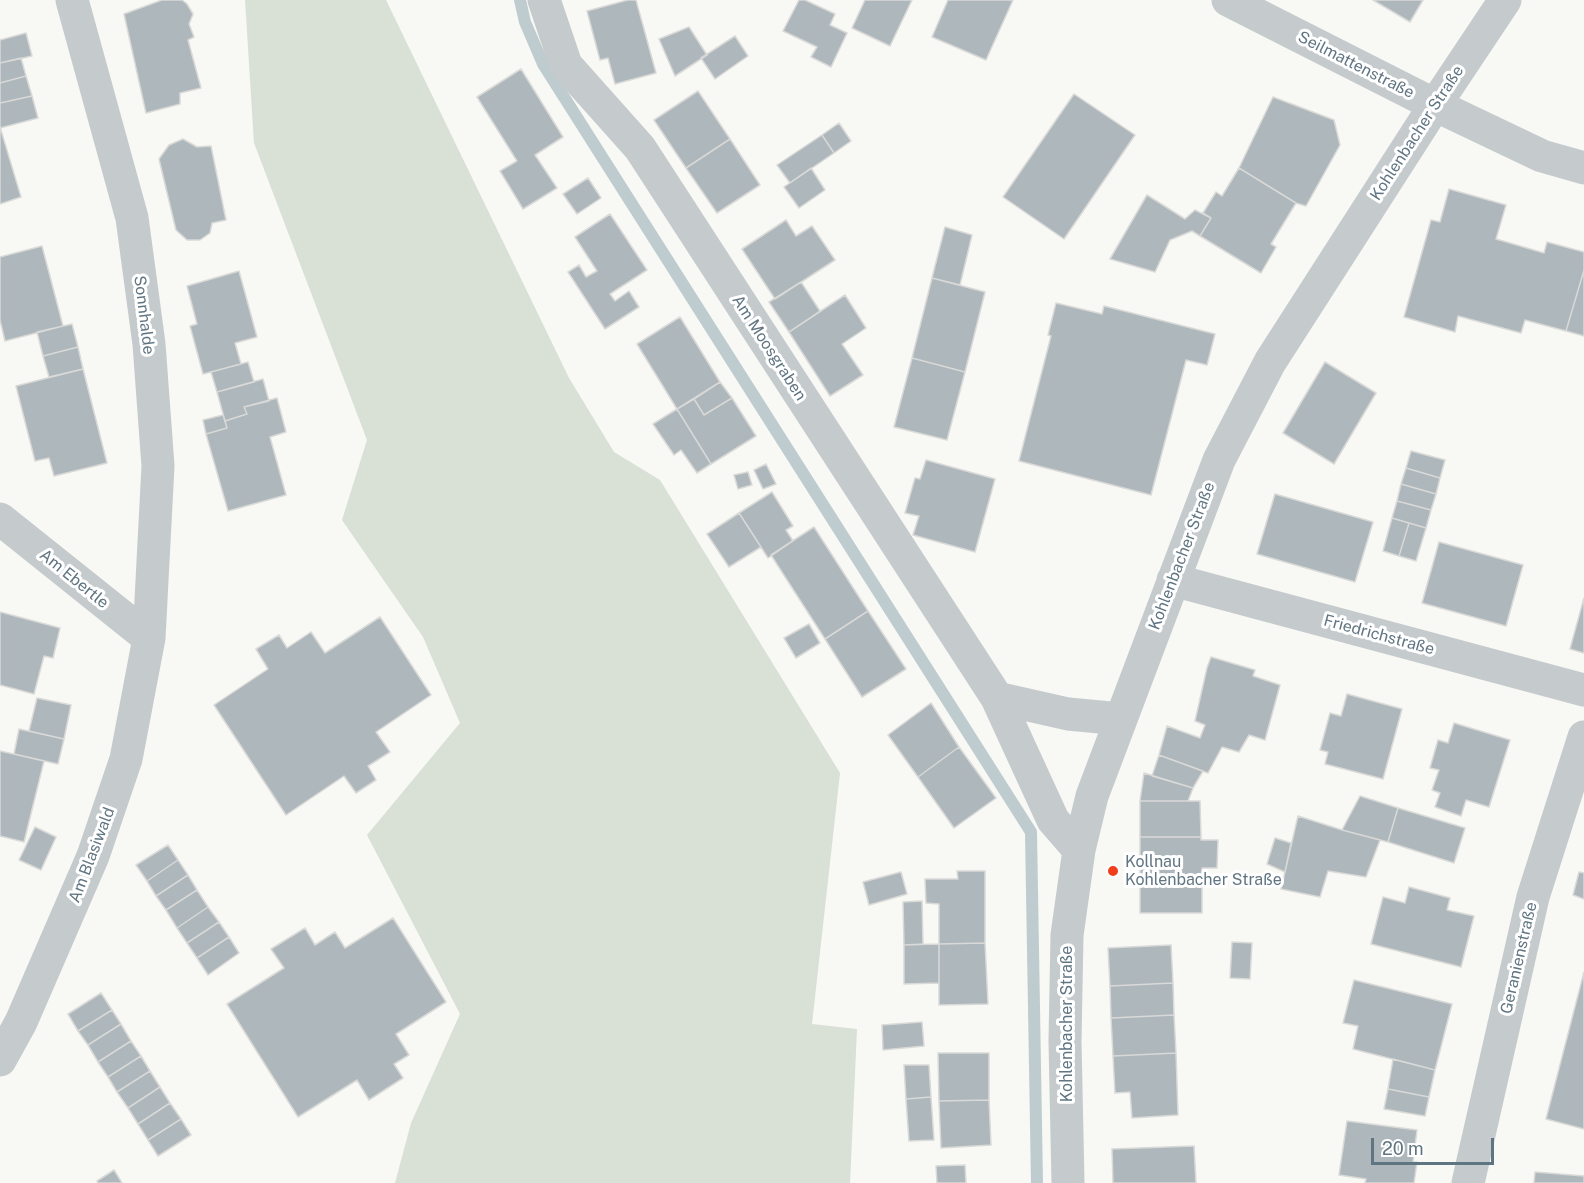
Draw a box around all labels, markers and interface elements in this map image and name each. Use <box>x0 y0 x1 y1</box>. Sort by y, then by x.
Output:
street label: Seilmattenstraße <box>1295 27 1417 103</box>
street label: Kohlenbacher Straße <box>1366 62 1468 204</box>
street label: Sonnhalde <box>130 274 158 356</box>
street label: Am Moosgraben <box>728 292 810 404</box>
street label: Kohlenbacher Straße <box>1145 479 1219 633</box>
street label: Am Ebertle <box>36 545 112 613</box>
street label: Friedrichstraße <box>1322 611 1436 659</box>
street label: Am Blasiwald <box>65 805 119 905</box>
place label: Kollnau Kohlenbacher Straße <box>1125 852 1282 890</box>
marker: Kollnau Kohlenbacher Straße <box>1106 864 1120 878</box>
street label: Geranienstraße <box>1497 900 1541 1016</box>
street label: Kohlenbacher Straße <box>1057 946 1077 1102</box>
scale bar <box>1374 1126 1497 1164</box>
text: 20 m <box>1382 1138 1424 1159</box>

